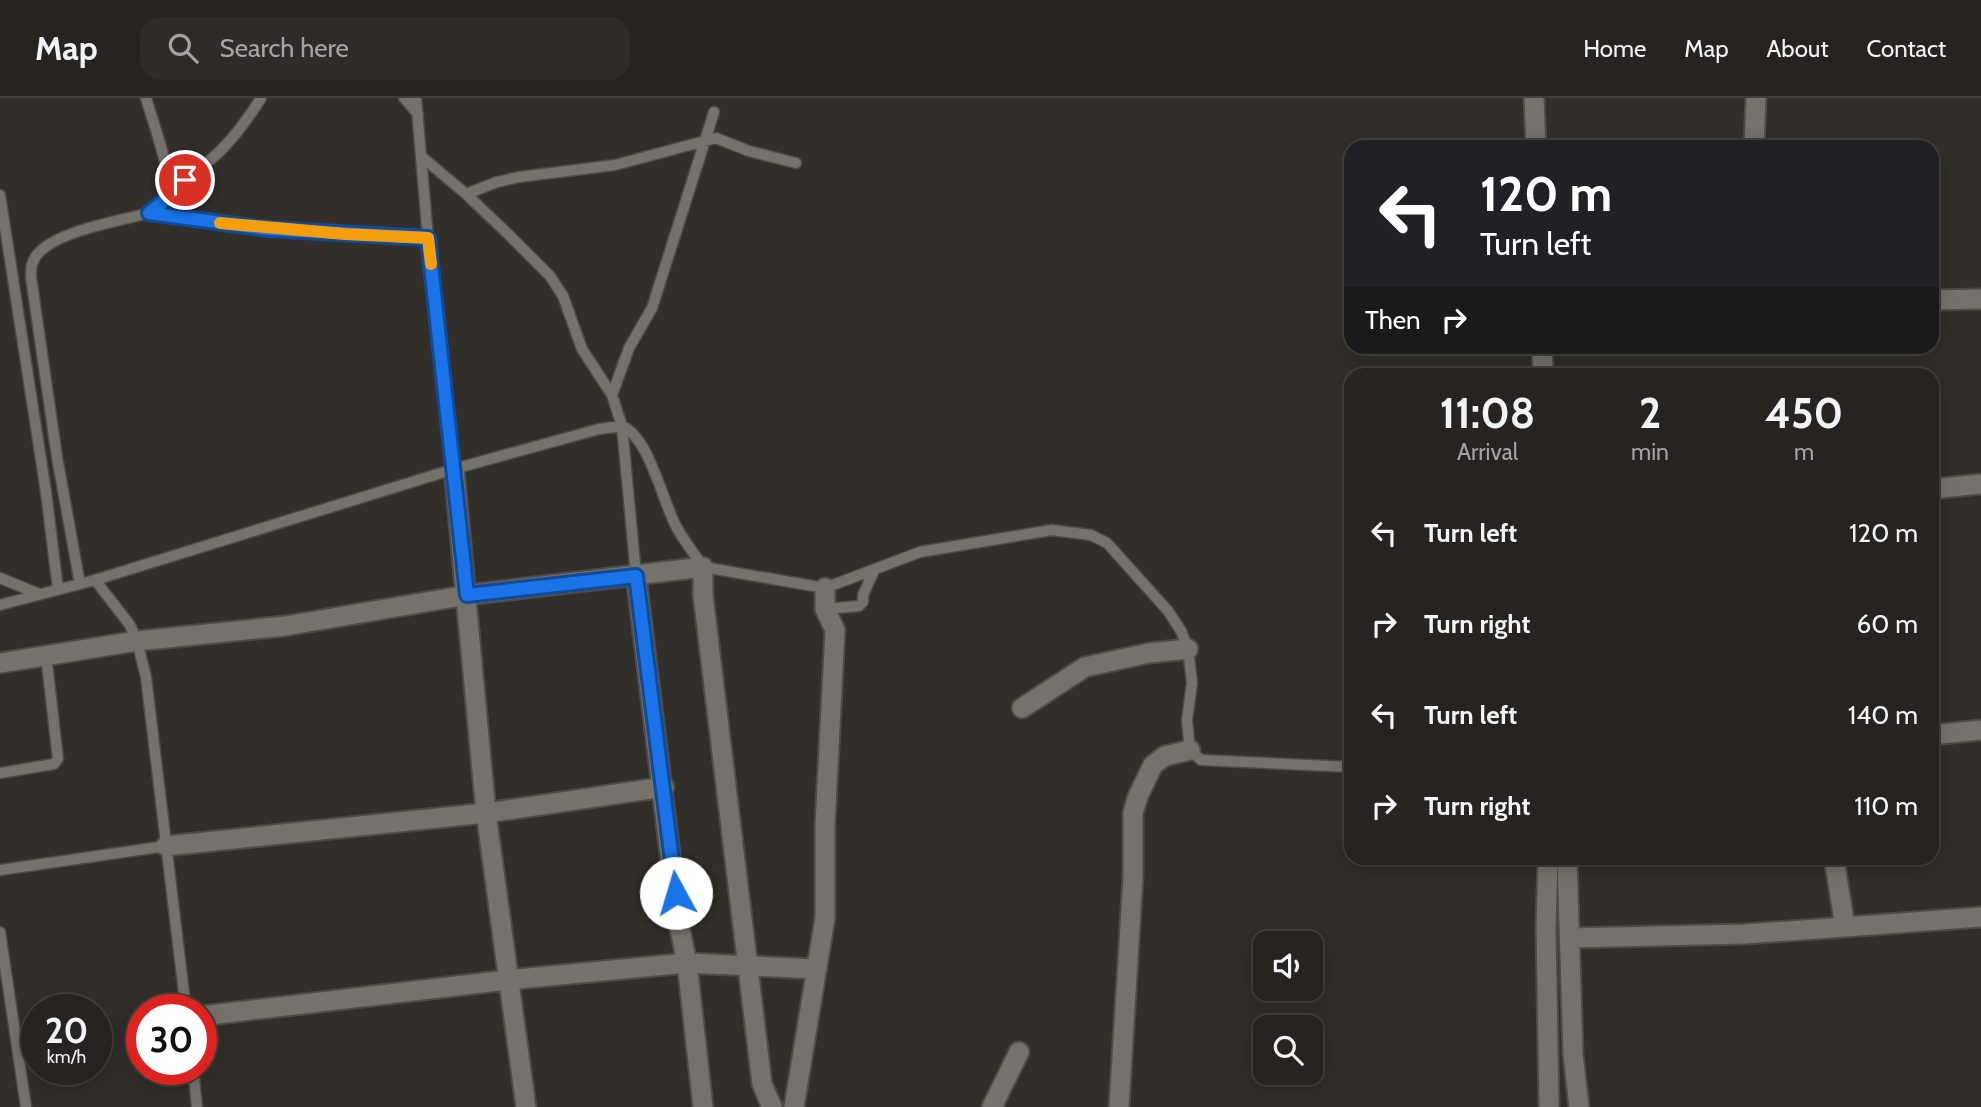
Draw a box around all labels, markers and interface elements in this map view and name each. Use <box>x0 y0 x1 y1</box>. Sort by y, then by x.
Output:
search box <box>140 17 630 80</box>
text: Map <box>35 28 98 68</box>
icon: search <box>164 29 202 67</box>
text: Search here <box>220 32 349 64</box>
text: Home <box>1583 34 1646 63</box>
text: Map <box>1684 34 1729 63</box>
text: About <box>1767 34 1829 63</box>
text: Contact <box>1867 34 1946 63</box>
pin <box>155 150 215 210</box>
icon: arrive <box>166 161 204 199</box>
text: 120 m <box>1480 164 1612 223</box>
icon: left <box>1365 168 1456 259</box>
text: Turn left <box>1480 224 1591 263</box>
icon: right <box>1435 301 1473 339</box>
text: Then <box>1365 304 1421 336</box>
text: 11:08 <box>1440 387 1535 439</box>
text: 2 <box>1639 387 1661 439</box>
text: 450 <box>1765 387 1843 439</box>
text: Arrival <box>1457 438 1518 466</box>
text: min <box>1631 438 1669 466</box>
text: m <box>1794 438 1814 466</box>
icon: left <box>1365 514 1403 552</box>
text: Turn left <box>1424 517 1517 549</box>
text: 120 m <box>1849 517 1918 549</box>
icon: right <box>1365 605 1403 643</box>
text: Turn right <box>1424 608 1530 640</box>
text: 60 m <box>1856 608 1918 640</box>
icon: left <box>1365 696 1403 734</box>
text: Turn left <box>1424 699 1517 731</box>
text: 140 m <box>1848 699 1918 731</box>
icon: right <box>1365 787 1403 825</box>
text: Turn right <box>1424 790 1530 822</box>
text: 110 m <box>1854 790 1918 822</box>
position arrow <box>639 856 713 930</box>
map controls <box>1253 931 1323 1085</box>
button: sound <box>1253 931 1323 1001</box>
speed limit sign: 30 <box>126 994 217 1085</box>
text: 20 <box>45 1009 88 1052</box>
button: search <box>1253 1015 1323 1085</box>
text: km/h <box>47 1046 86 1068</box>

